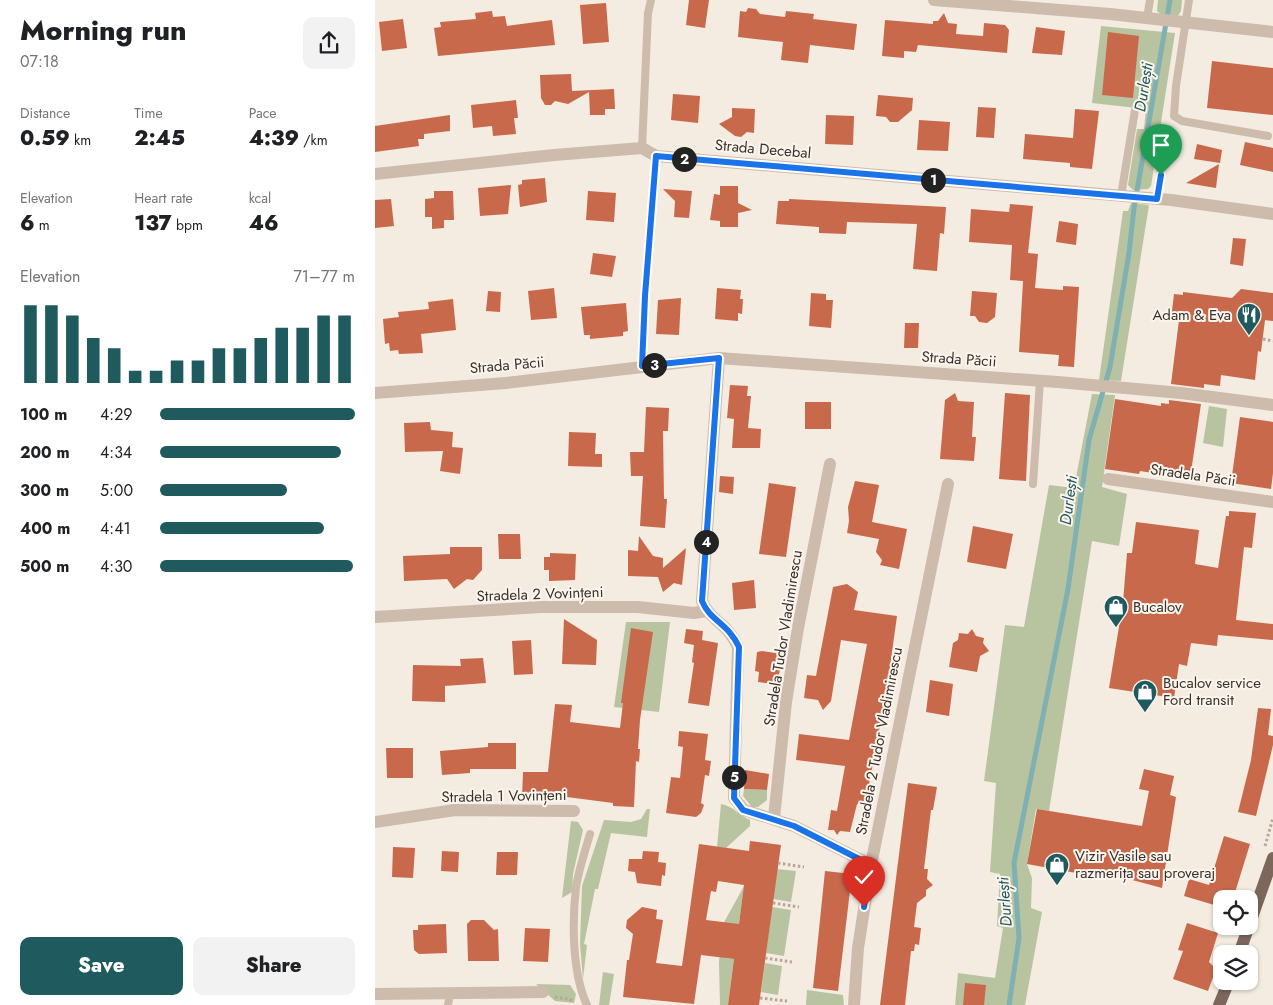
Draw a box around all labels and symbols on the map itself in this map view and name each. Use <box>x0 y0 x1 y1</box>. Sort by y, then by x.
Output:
water label: Durlești <box>1128 60 1159 113</box>
pin <box>1140 124 1182 175</box>
street label: Strada Decebal <box>714 134 812 164</box>
pin: 2 <box>671 146 697 172</box>
pin: 1 <box>921 168 945 192</box>
restaurant icon: Adam & Eva <box>1236 302 1262 336</box>
place label: Adam & Eva <box>1152 304 1231 326</box>
street label: Strada Păcii <box>921 345 997 373</box>
street label: Strada Păcii <box>469 351 545 379</box>
pin: 3 <box>641 352 667 378</box>
street label: Stradela Păcii <box>1149 458 1237 492</box>
water label: Durlești <box>1054 473 1083 526</box>
pin: 4 <box>693 530 719 554</box>
street label: Stradela Tudor Vladimirescu <box>758 548 808 728</box>
street label: Stradela 2 Vovințeni <box>476 581 604 607</box>
shop icon: Bucalov <box>1103 594 1129 628</box>
place label: Bucalov <box>1133 596 1182 618</box>
street label: Stradela 2 Tudor Vladimirescu <box>850 645 908 837</box>
place label: Bucalov service Ford transit <box>1163 672 1261 711</box>
shop icon: Bucalov service Ford transit <box>1132 679 1158 713</box>
pin: 5 <box>721 764 747 790</box>
street label: Stradela 1 Vovințeni <box>441 784 567 808</box>
place label: Vizir Vasile sau razmerița sau proveraj <box>1075 845 1215 884</box>
shop icon: Vizir Vasile sau razmerița sau proveraj <box>1044 852 1070 886</box>
pin <box>843 856 885 907</box>
water label: Durlești <box>991 875 1018 928</box>

